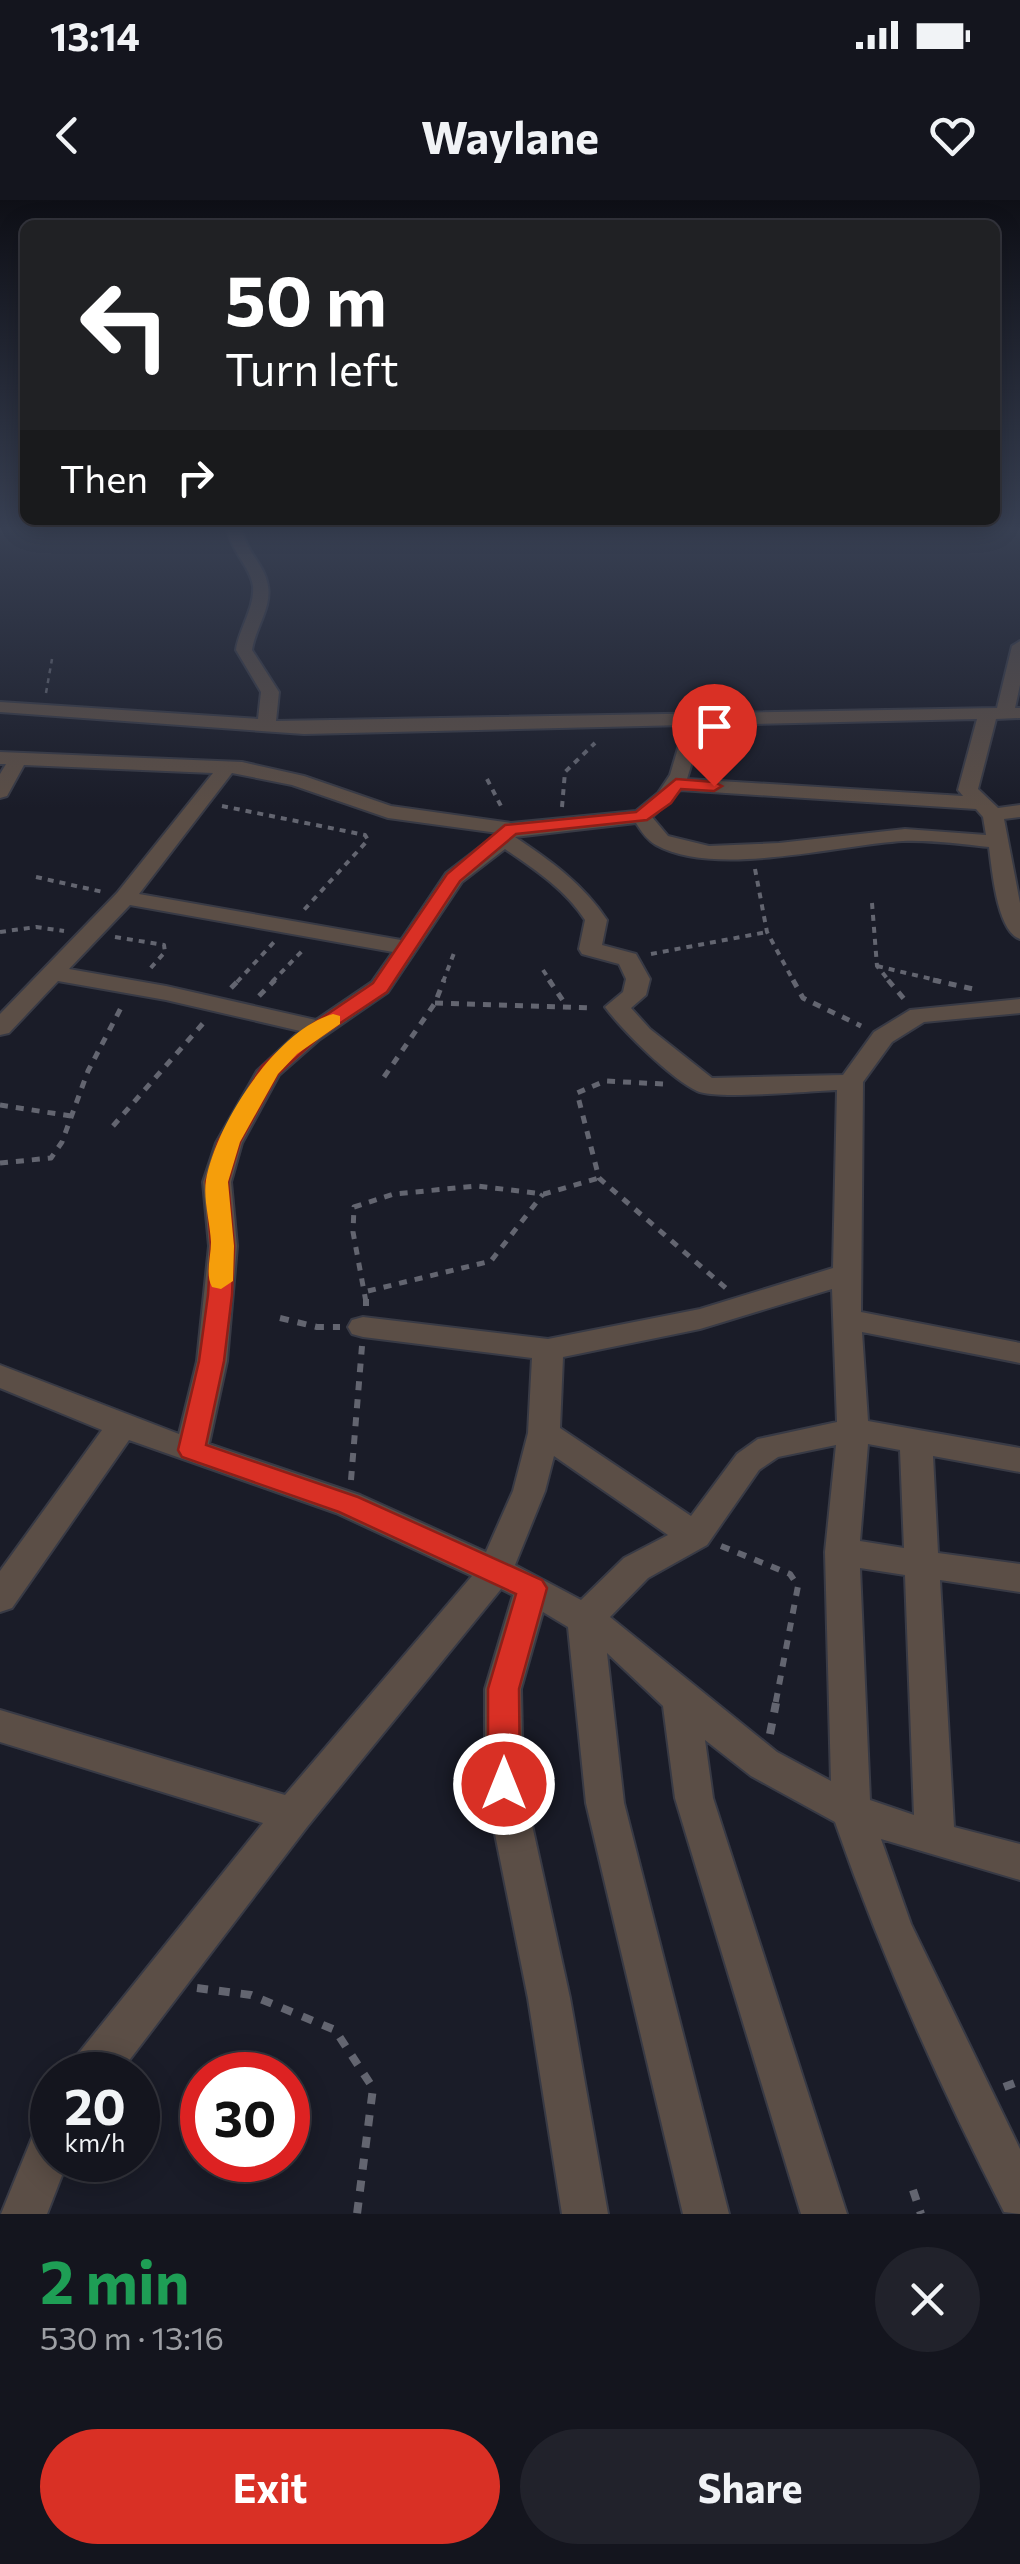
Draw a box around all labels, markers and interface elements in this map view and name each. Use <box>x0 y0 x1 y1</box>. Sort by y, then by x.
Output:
text: 13:14 <box>50 12 140 59</box>
icon: back <box>40 108 95 163</box>
text: Waylane <box>421 108 599 163</box>
icon: heart <box>925 108 980 163</box>
text: 50 m <box>225 255 387 340</box>
icon: left <box>60 260 190 390</box>
text: Turn left <box>225 340 399 395</box>
icon: right <box>168 450 223 505</box>
text: Then <box>60 454 148 501</box>
pin <box>672 684 757 787</box>
icon: arrive <box>687 699 742 754</box>
position arrow <box>452 1732 556 1836</box>
speed limit sign: 30 <box>180 2052 310 2182</box>
text: 20 <box>64 2074 126 2135</box>
text: km/h <box>65 2127 125 2157</box>
text: 2 min <box>40 2243 189 2316</box>
button: close <box>875 2247 980 2352</box>
text: 530 m · 13:16 <box>40 2317 224 2357</box>
button: Exit <box>40 2429 500 2544</box>
button: Share <box>520 2429 980 2544</box>

